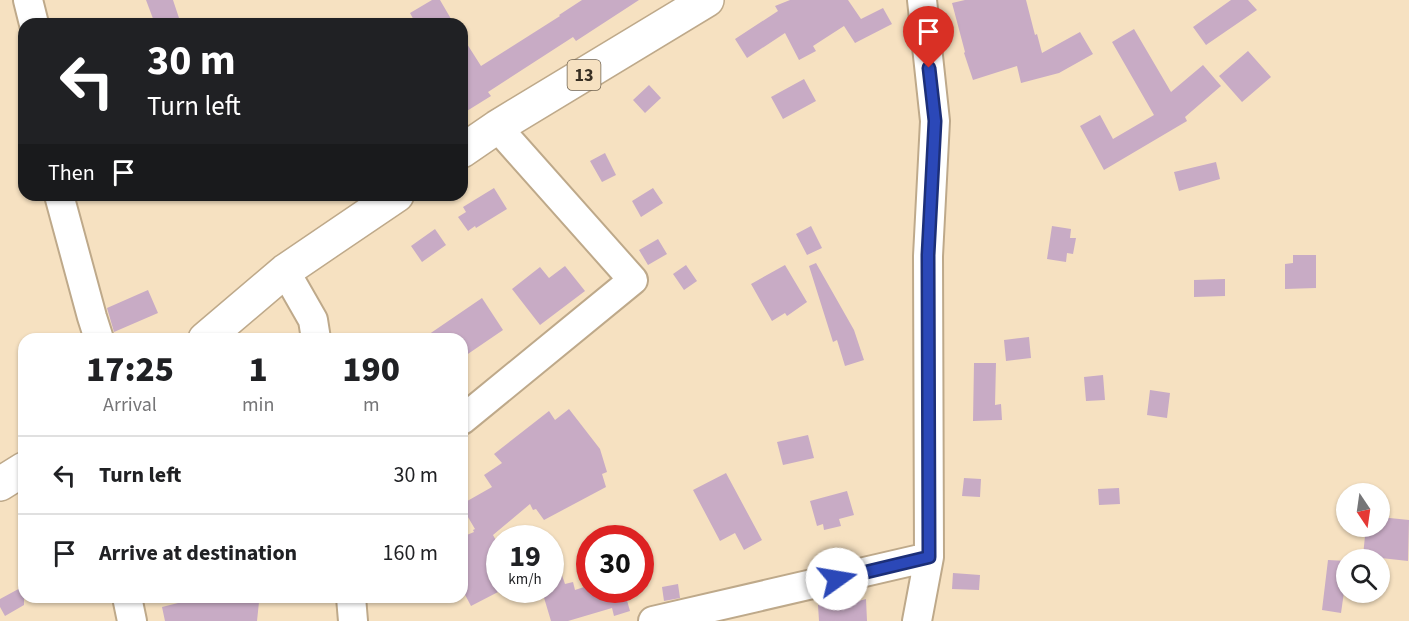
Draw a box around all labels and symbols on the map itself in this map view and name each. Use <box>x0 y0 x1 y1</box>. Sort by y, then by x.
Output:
pin <box>903 6 954 68</box>
road number: 13 <box>568 60 600 90</box>
north arrow <box>1336 483 1390 537</box>
speed limit sign: 30 <box>576 525 654 603</box>
position arrow <box>805 547 869 611</box>

